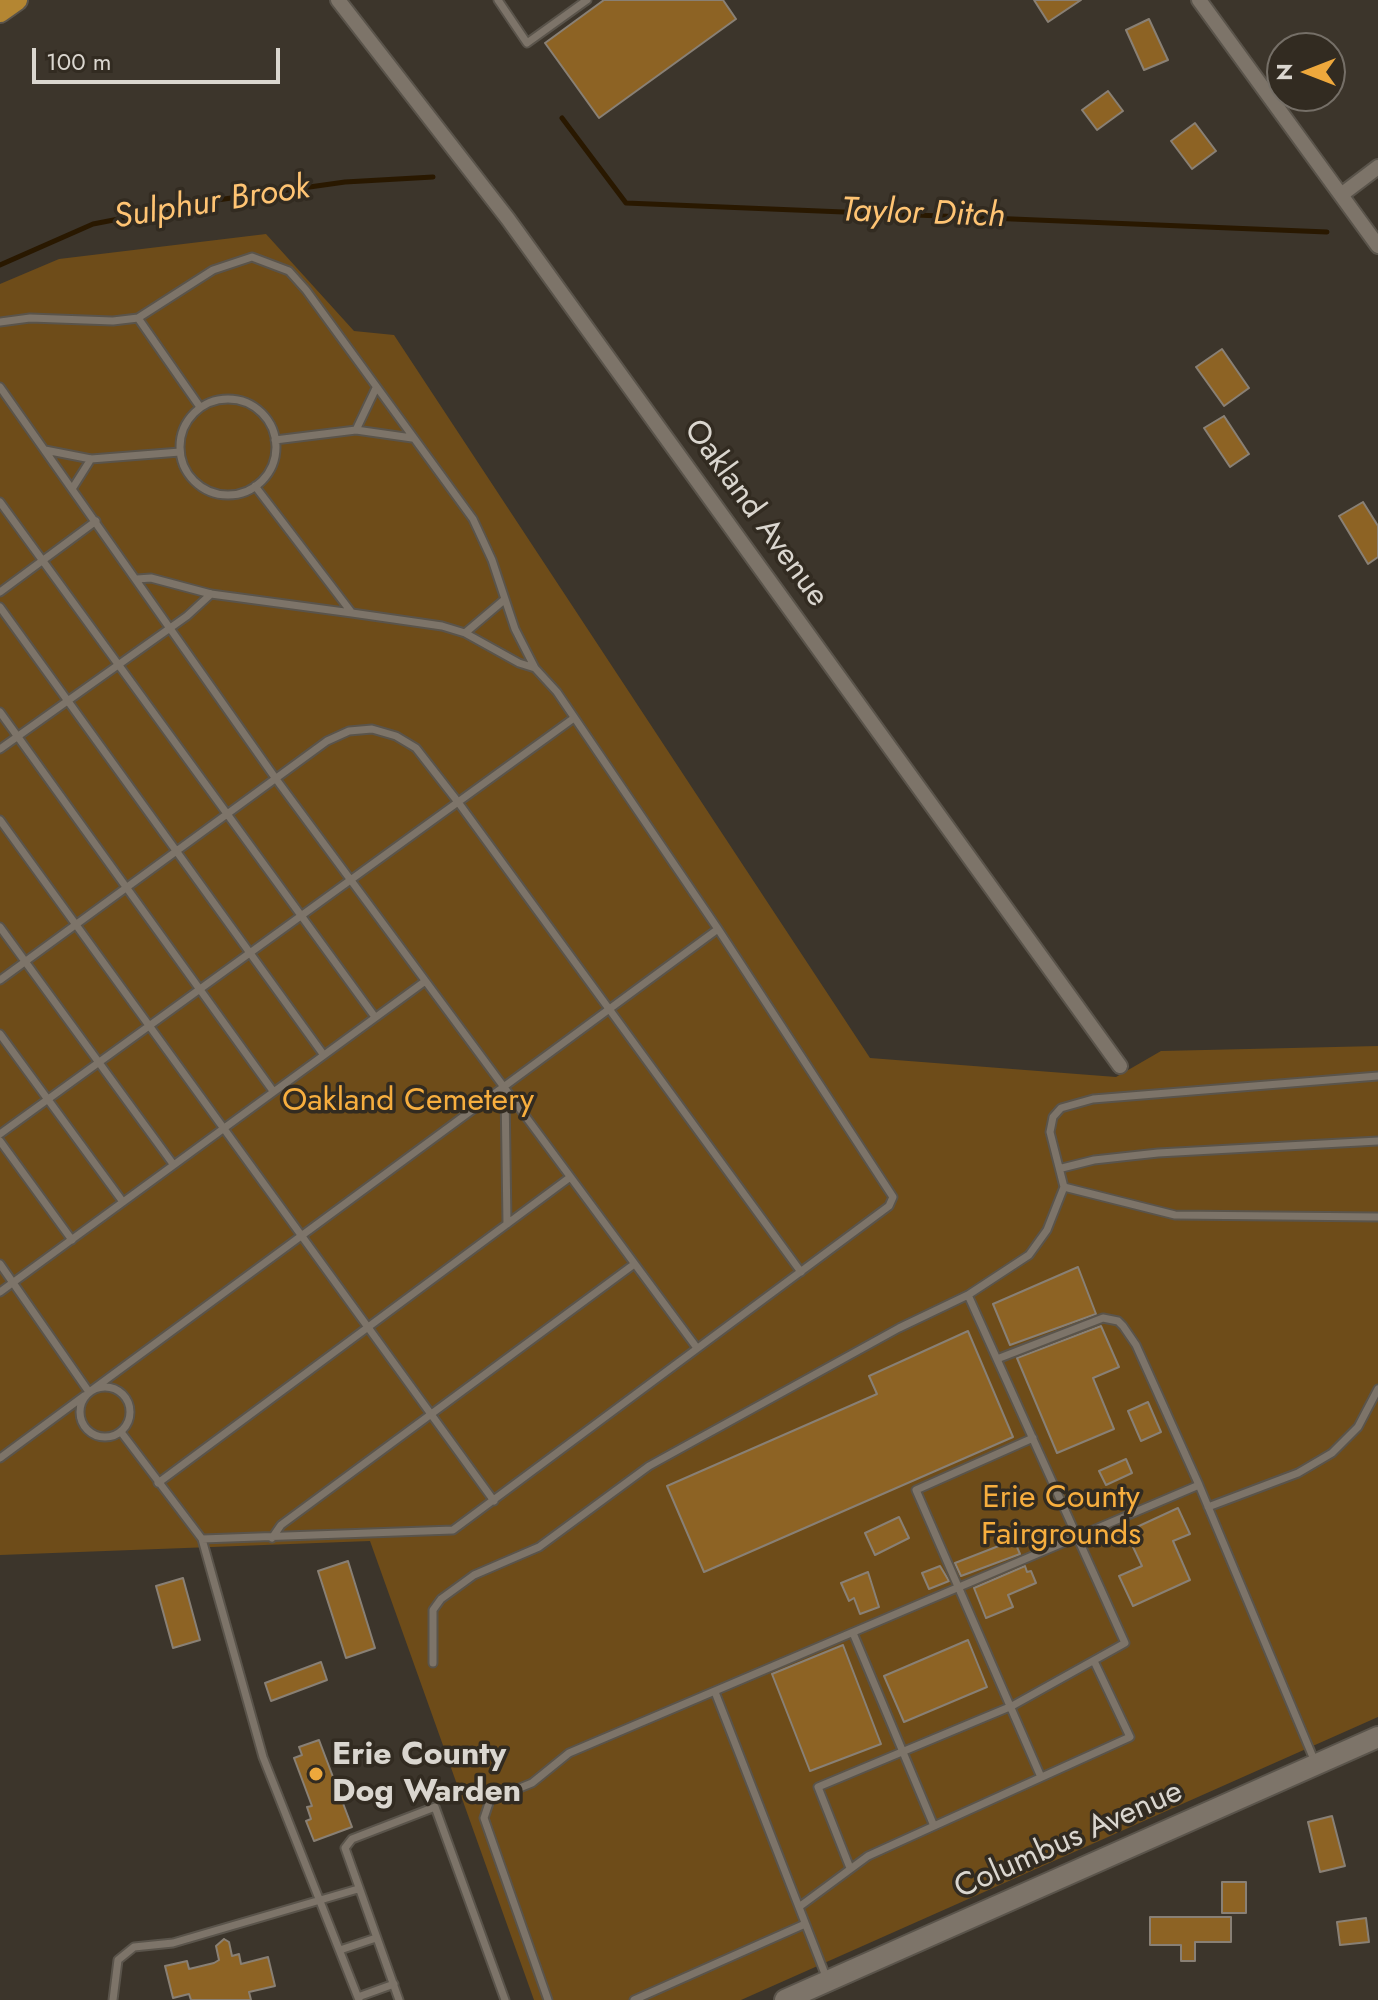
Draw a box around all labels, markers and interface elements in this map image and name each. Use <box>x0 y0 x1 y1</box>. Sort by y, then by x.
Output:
scale bar <box>36 32 284 82</box>
north arrow <box>1266 32 1346 112</box>
text: 100 m <box>46 44 112 79</box>
text: N <box>1268 63 1300 81</box>
water label: Sulphur Brook <box>111 168 313 240</box>
water label: Taylor Ditch <box>840 192 1006 238</box>
street label: Oakland Avenue <box>674 413 836 615</box>
park label: Oakland Cemetery <box>282 1083 534 1121</box>
park label: Erie County Fairgrounds <box>981 1480 1141 1555</box>
place label: Erie County Dog Warden <box>332 1737 521 1812</box>
marker: Erie County Dog Warden <box>307 1765 325 1783</box>
street label: Columbus Avenue <box>949 1773 1189 1909</box>

